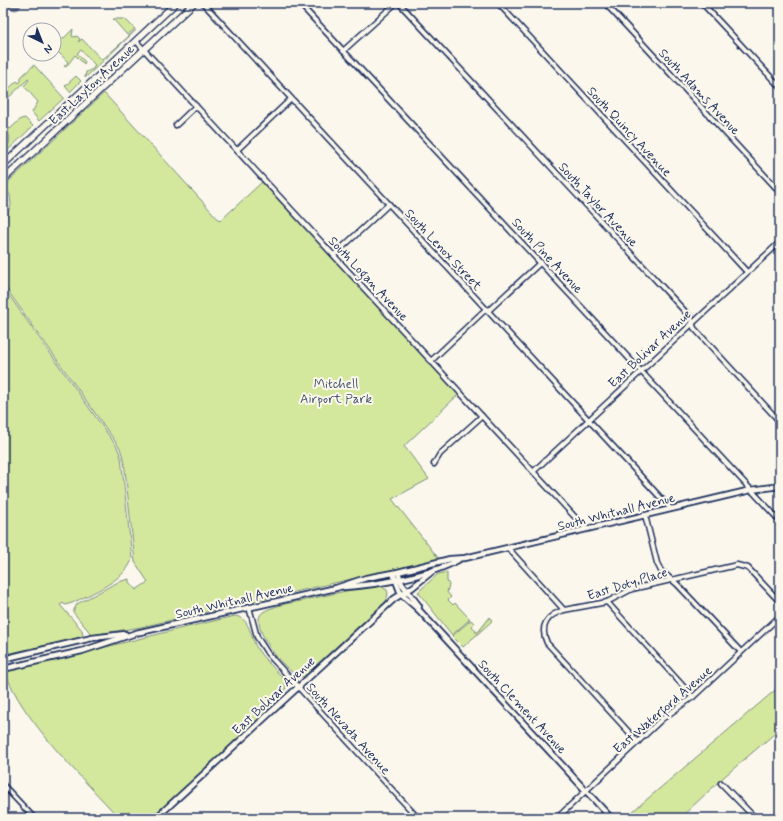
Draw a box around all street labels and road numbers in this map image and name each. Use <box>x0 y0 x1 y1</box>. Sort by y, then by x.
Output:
street label: East Layton Avenue <box>46 41 138 129</box>
street label: South Adams Avenue <box>654 45 743 139</box>
street label: South Quincy Avenue <box>583 83 675 181</box>
street label: South Taylor Avenue <box>554 159 642 251</box>
street label: South Lenox Street <box>401 205 485 295</box>
street label: South Pine Avenue <box>508 215 586 297</box>
street label: South Logan Avenue <box>323 233 412 326</box>
street label: East Bolivar Avenue <box>605 306 695 392</box>
street label: South Whitnall Avenue <box>556 490 677 535</box>
street label: East Doty Place <box>585 564 670 605</box>
street label: South Whitnall Avenue <box>174 580 295 623</box>
street label: East Bolivar Avenue <box>229 653 319 739</box>
street label: South Clement Avenue <box>474 656 570 758</box>
street label: East Waterford Avenue <box>610 662 717 759</box>
street label: South Nevada Avenue <box>302 679 394 779</box>

